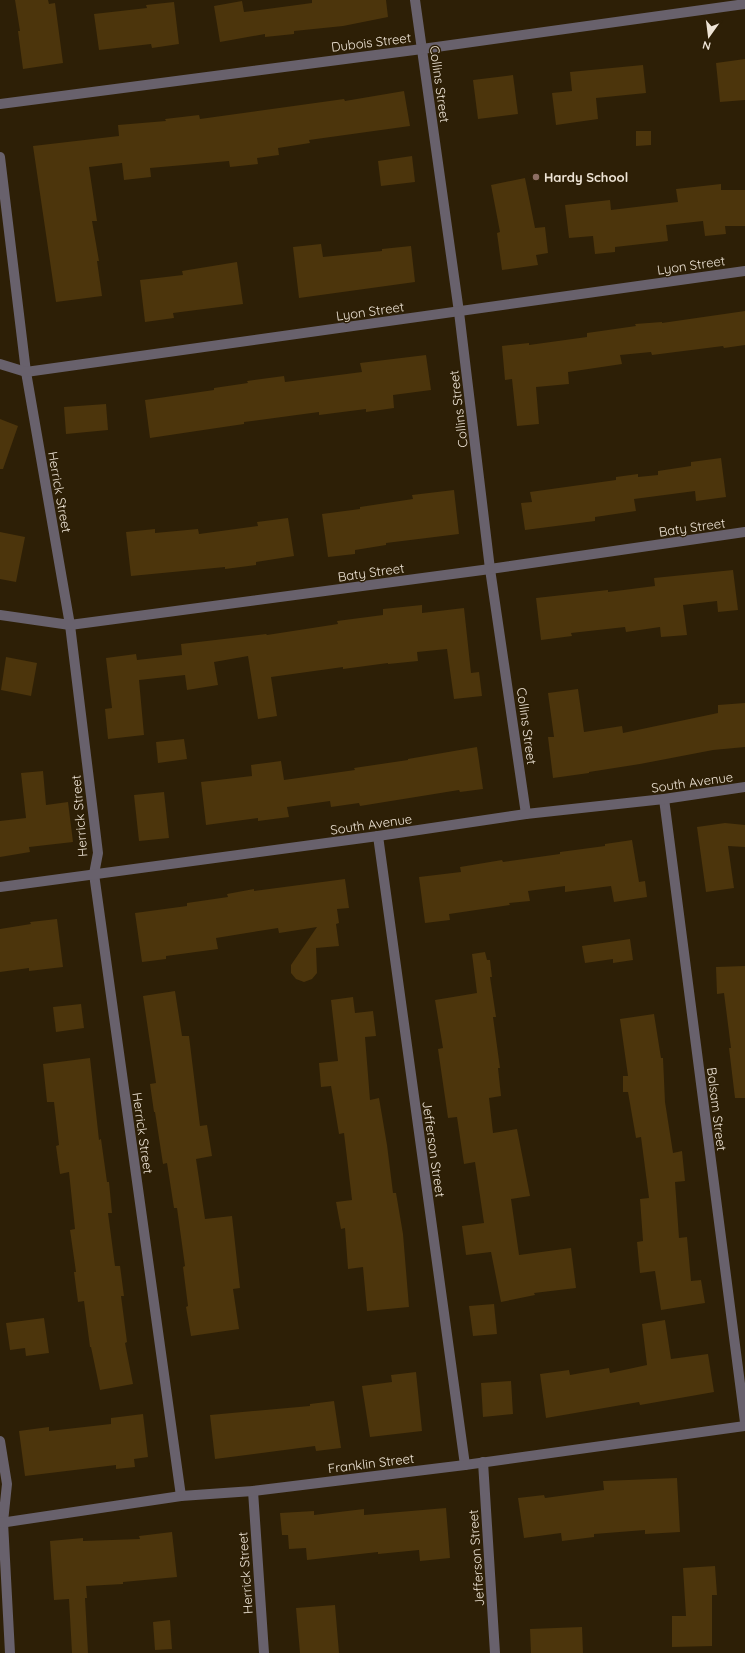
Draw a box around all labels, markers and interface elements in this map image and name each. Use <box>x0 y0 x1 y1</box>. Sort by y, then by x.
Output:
north arrow <box>689 16 729 56</box>
street label: Dubois Street <box>330 29 412 55</box>
text: N <box>701 38 712 53</box>
street label: Collins Street <box>427 44 453 124</box>
place label: Hardy School <box>544 169 628 185</box>
marker: Hardy School <box>531 172 541 182</box>
street label: Lyon Street <box>656 252 726 278</box>
street label: Lyon Street <box>335 298 405 324</box>
street label: Collins Street <box>445 369 471 449</box>
street label: Herrick Street <box>45 450 75 534</box>
street label: Baty Street <box>658 514 726 540</box>
street label: Baty Street <box>337 559 405 585</box>
street label: Collins Street <box>514 686 540 766</box>
street label: South Avenue <box>650 768 734 796</box>
street label: Herrick Street <box>67 774 91 858</box>
street label: South Avenue <box>329 810 413 838</box>
street label: Balsam Street <box>704 1066 730 1152</box>
street label: Herrick Street <box>129 1091 157 1175</box>
street label: Jefferson Street <box>419 1100 449 1198</box>
street label: Franklin Street <box>327 1450 415 1476</box>
street label: Jefferson Street <box>465 1509 487 1607</box>
street label: Herrick Street <box>234 1531 256 1615</box>

